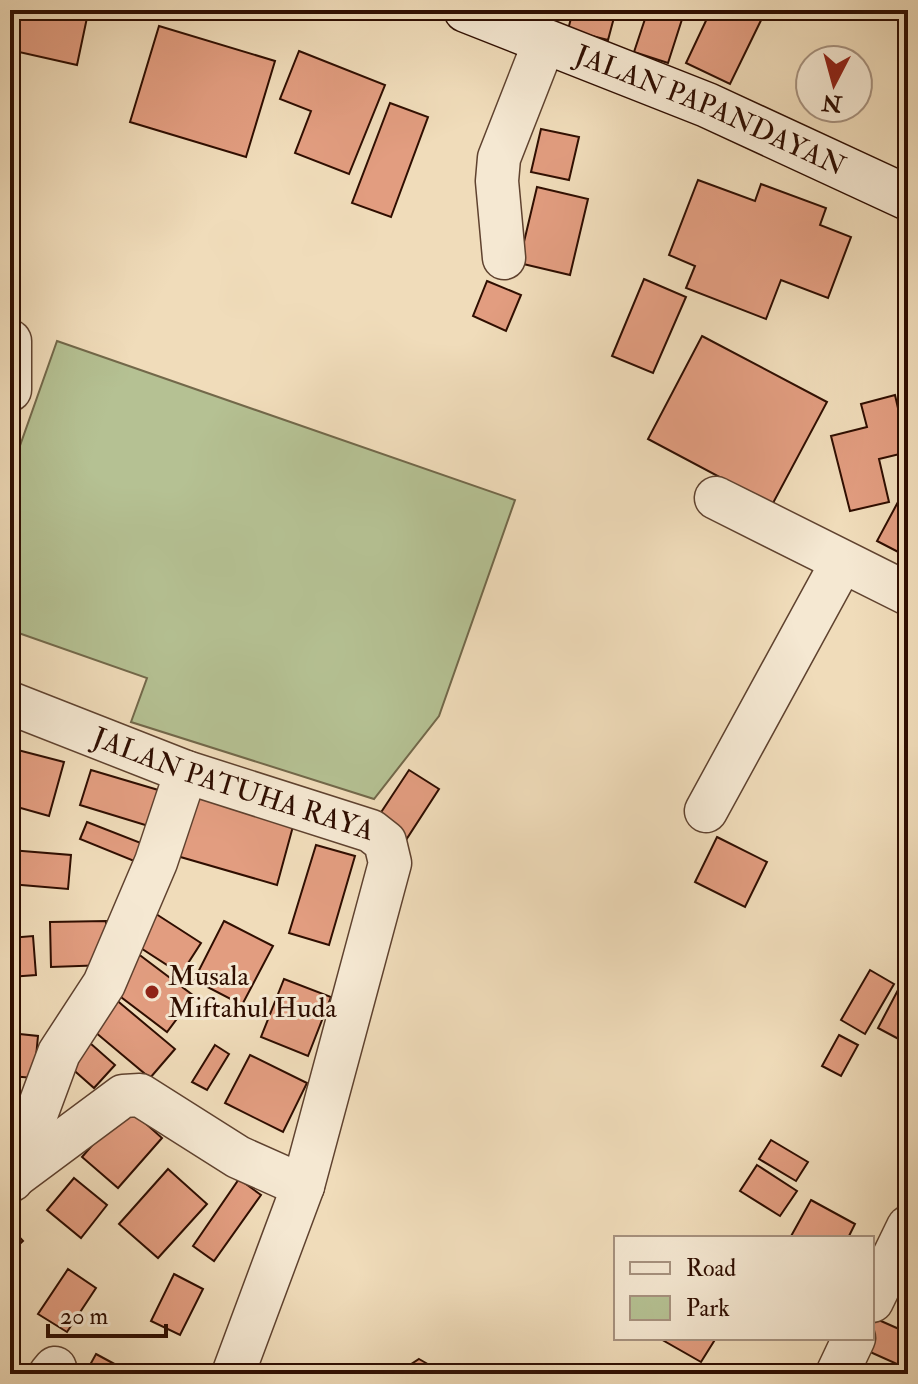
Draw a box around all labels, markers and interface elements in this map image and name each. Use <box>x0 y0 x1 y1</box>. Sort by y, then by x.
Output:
street label: JALAN PAPANDAYAN <box>570 40 850 184</box>
north arrow <box>794 44 874 124</box>
street label: JALAN PATUHA RAYA <box>87 719 379 848</box>
place label: Musala Miftahul Huda <box>168 959 337 1026</box>
marker: Musala Miftahul Huda <box>143 983 161 1001</box>
legend <box>614 1236 874 1340</box>
text: Road <box>686 1253 736 1284</box>
scale bar <box>48 1288 166 1338</box>
text: Park <box>686 1293 730 1324</box>
text: 20 m <box>60 1301 109 1332</box>

